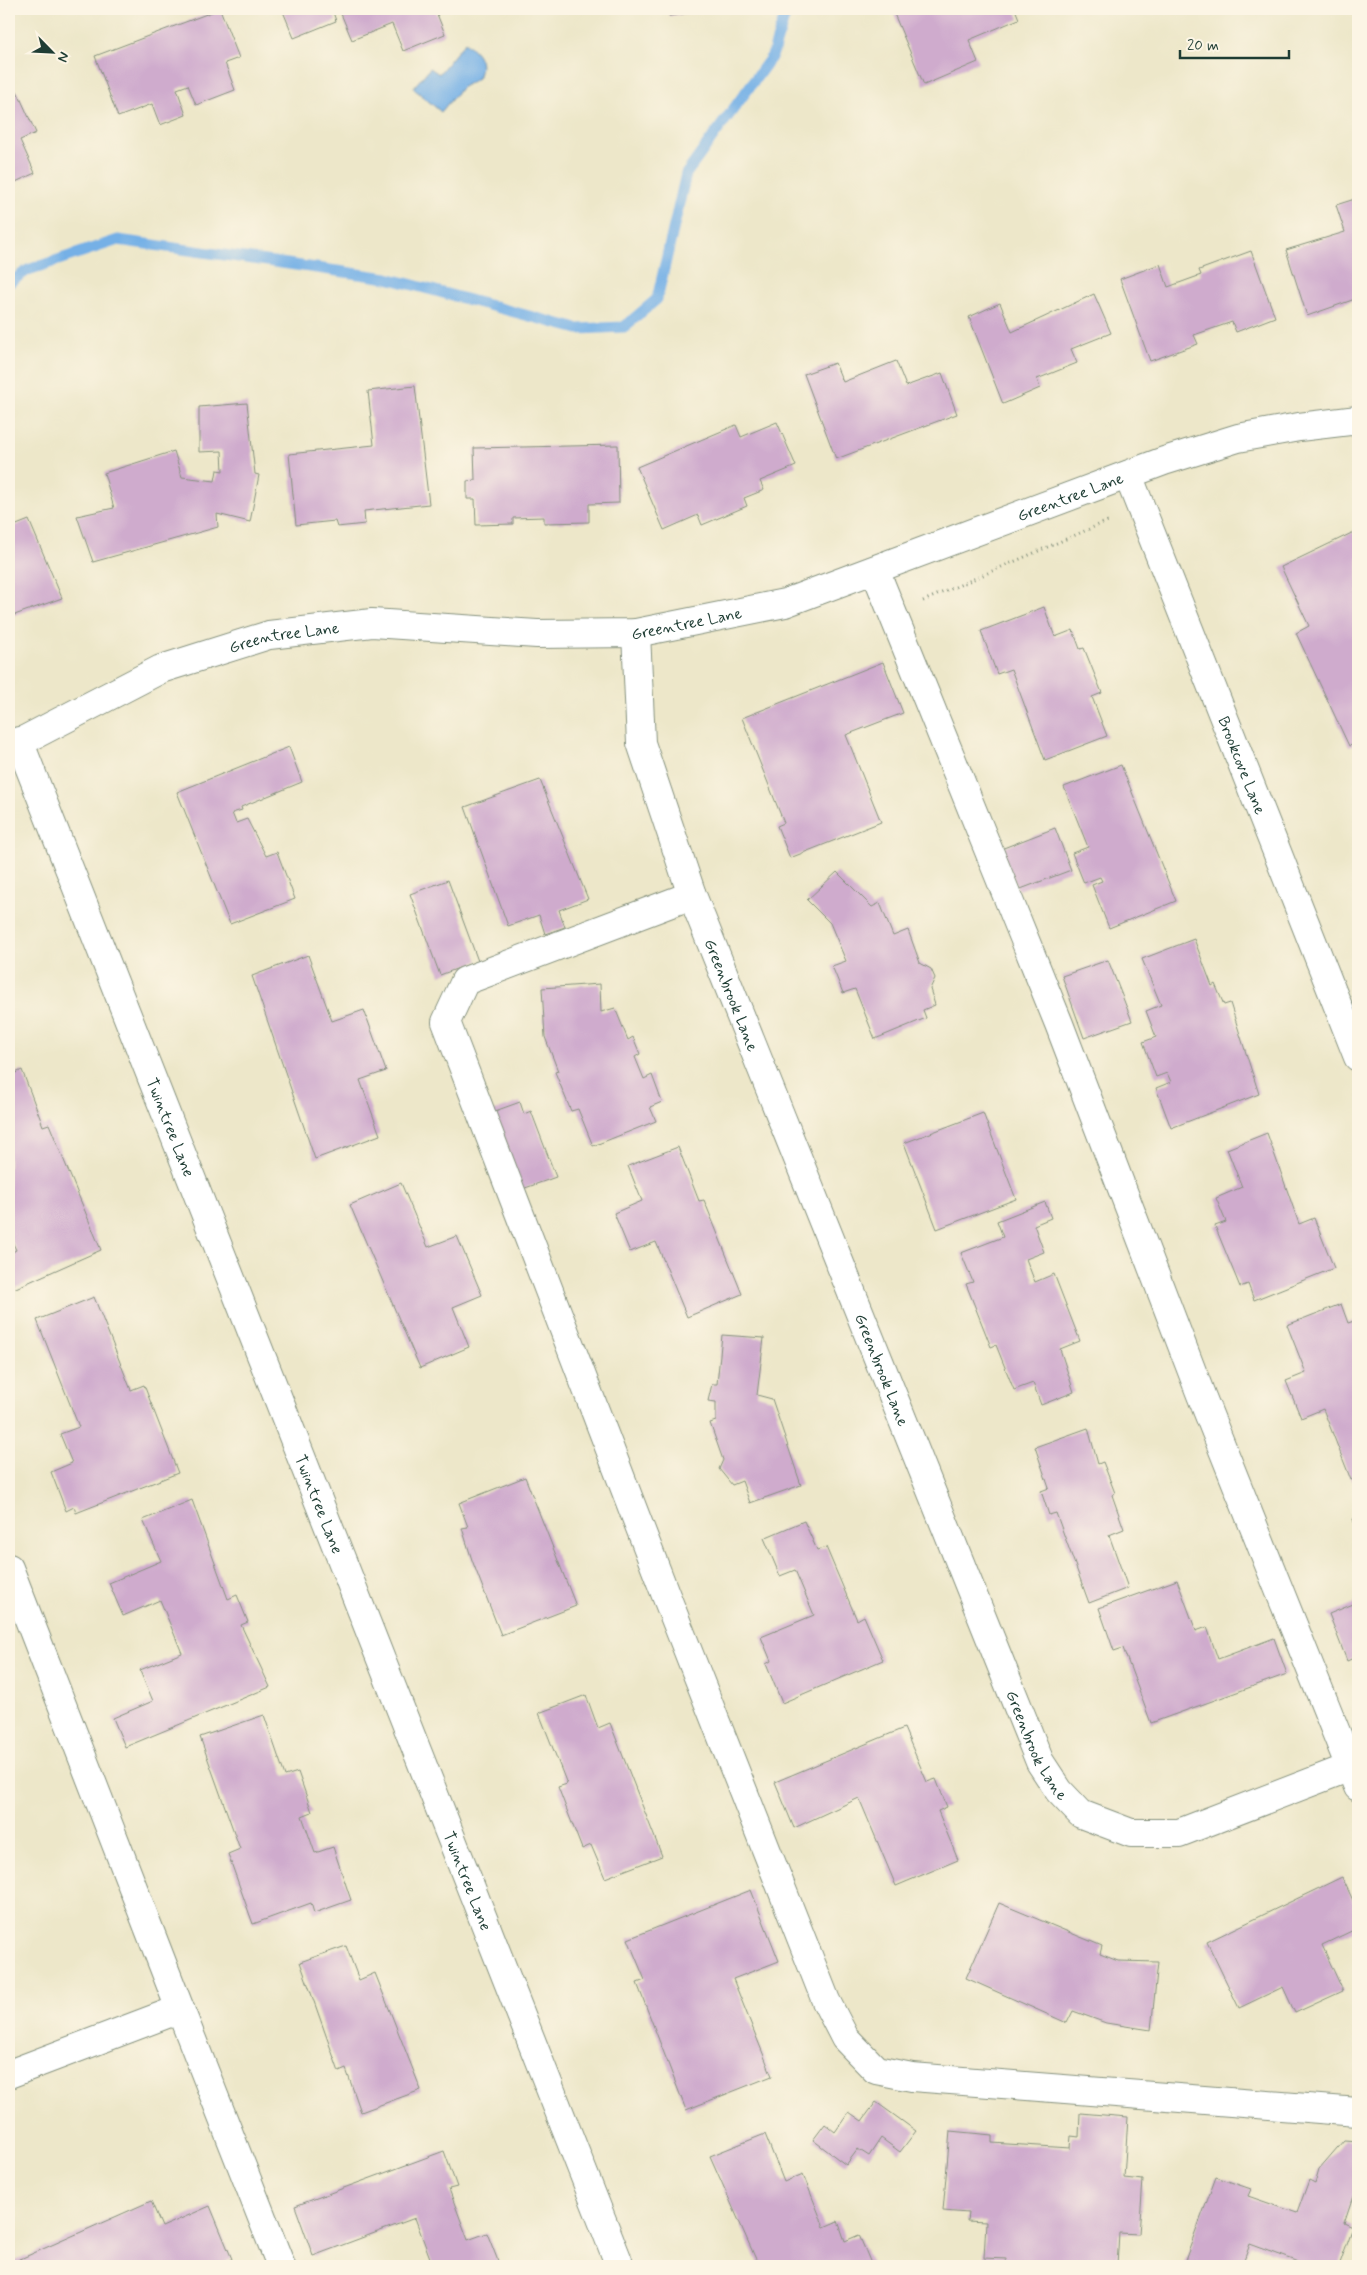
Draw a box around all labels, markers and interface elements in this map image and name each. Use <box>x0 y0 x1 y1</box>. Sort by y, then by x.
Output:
north arrow <box>28 28 78 78</box>
scale bar <box>1180 28 1288 60</box>
text: 20 m <box>1187 36 1219 56</box>
text: N <box>53 49 73 65</box>
street label: Greentree Lane <box>1014 468 1127 527</box>
street label: Greentree Lane <box>630 603 744 646</box>
street label: Greentree Lane <box>227 618 341 659</box>
street label: Brookcove Lane <box>1212 713 1270 818</box>
street label: Greenbrook Lane <box>699 936 763 1055</box>
street label: Twintree Lane <box>141 1075 199 1180</box>
street label: Greenbrook Lane <box>849 1311 913 1430</box>
street label: Twintree Lane <box>289 1452 347 1557</box>
street label: Greenbrook Lane <box>1000 1688 1072 1806</box>
street label: Twintree Lane <box>438 1829 496 1934</box>

